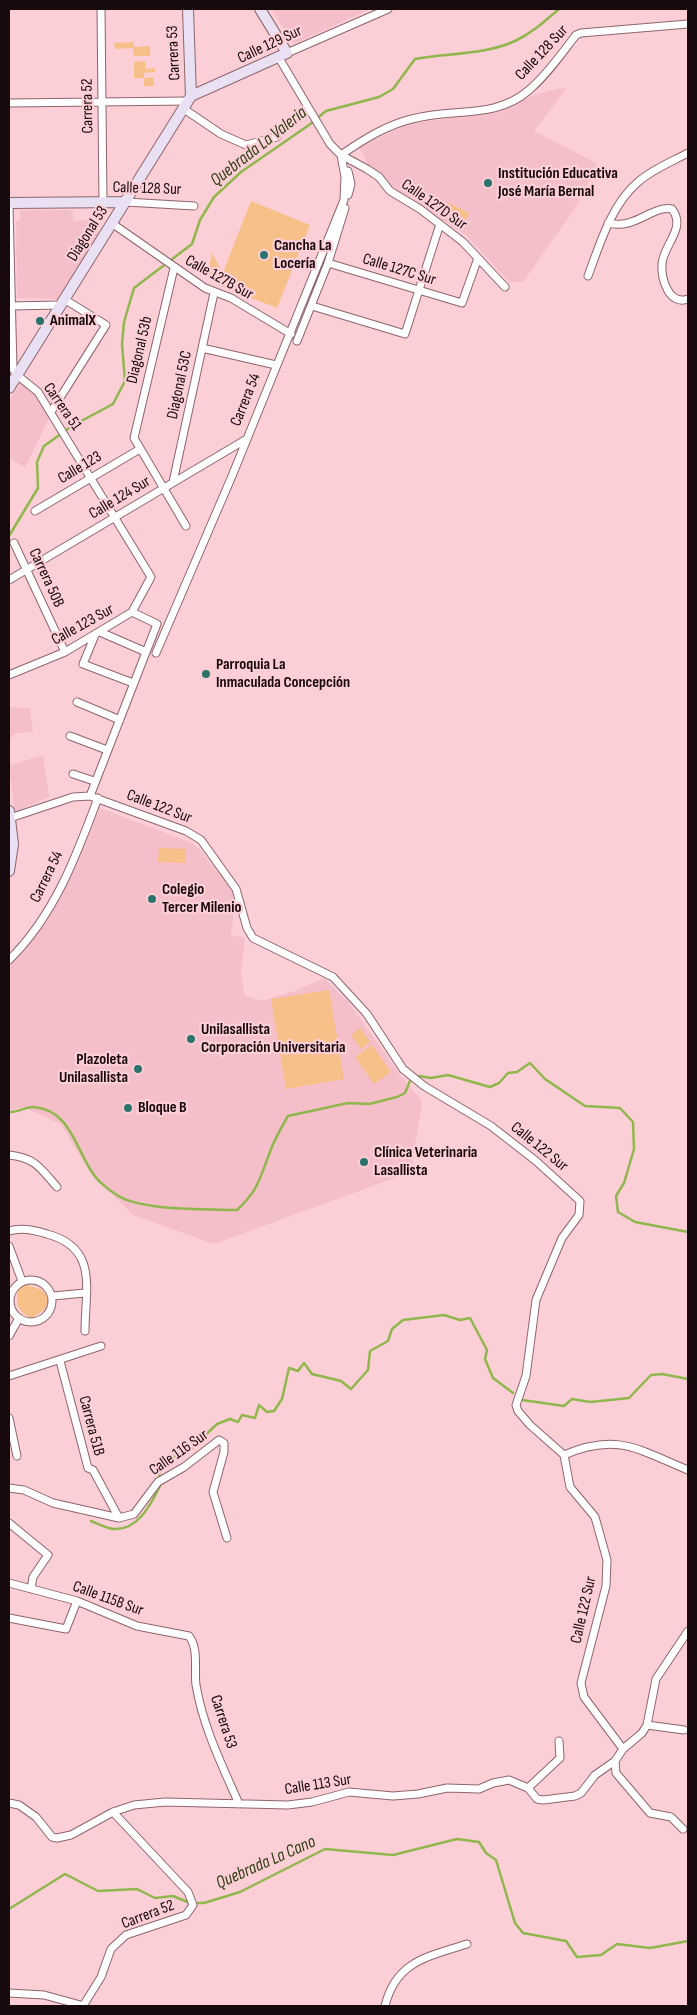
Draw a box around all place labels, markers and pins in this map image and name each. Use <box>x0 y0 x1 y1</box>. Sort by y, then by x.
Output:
place label: Institución Educativa José María Bernal <box>498 164 618 202</box>
marker: Institución Educativa José María Bernal <box>482 177 494 189</box>
place label: Cancha La Locería <box>274 236 332 274</box>
marker: Cancha La Locería <box>258 249 270 261</box>
place label: AnimalX <box>50 311 96 331</box>
marker: AnimalX <box>34 315 46 327</box>
place label: Parroquia La Inmaculada Concepción <box>216 655 350 693</box>
marker: Parroquia La Inmaculada Concepción <box>200 668 212 680</box>
place label: Colegio Tercer Milenio <box>162 880 241 918</box>
marker: Colegio Tercer Milenio <box>146 893 158 905</box>
place label: Unilasallista Corporación Universitaria <box>201 1020 346 1058</box>
marker: Unilasallista Corporación Universitaria <box>185 1033 197 1045</box>
place label: Plazoleta Unilasallista <box>59 1050 128 1088</box>
marker: Plazoleta Unilasallista <box>132 1063 144 1075</box>
place label: Bloque B <box>138 1098 187 1118</box>
marker: Bloque B <box>122 1102 134 1114</box>
place label: Clínica Veterinaria Lasallista <box>374 1143 477 1181</box>
marker: Clínica Veterinaria Lasallista <box>358 1156 370 1168</box>

